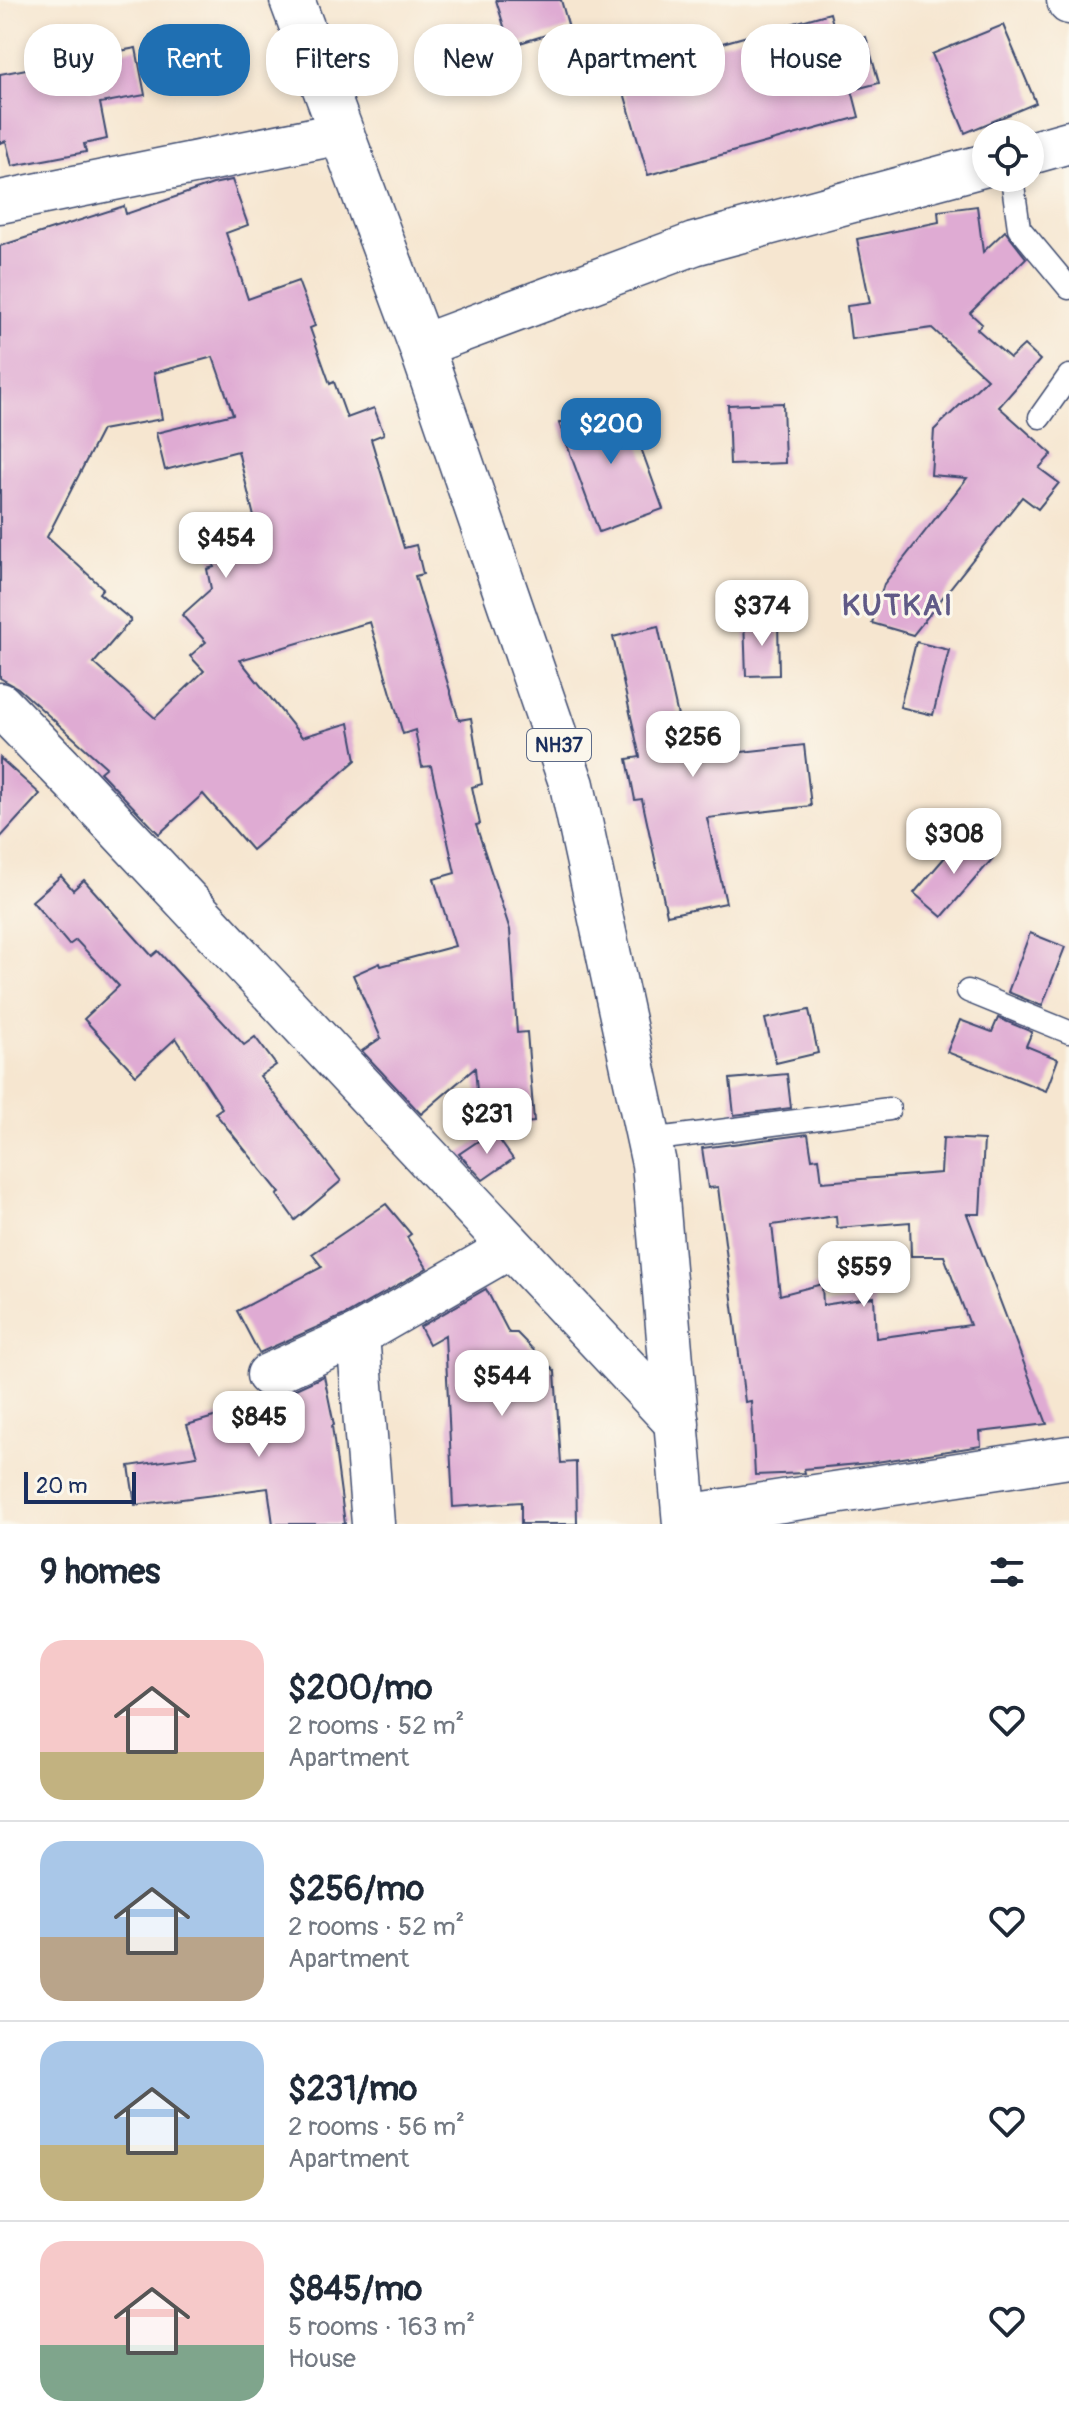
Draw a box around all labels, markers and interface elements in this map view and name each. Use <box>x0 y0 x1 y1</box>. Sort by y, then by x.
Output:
chip: Buy <box>24 24 122 96</box>
chip: Rent <box>138 24 250 96</box>
chip: Filters <box>266 24 398 96</box>
chip: New <box>414 24 522 96</box>
chip: Apartment <box>538 24 725 96</box>
chip: House <box>741 24 870 96</box>
map controls <box>972 120 1044 192</box>
button: locate <box>972 120 1044 192</box>
pin: $200 <box>564 398 658 466</box>
text: $200 <box>579 408 643 440</box>
pin: $454 <box>179 512 273 580</box>
text: $454 <box>197 522 255 554</box>
pin: $374 <box>715 580 809 648</box>
district label: KUTKAI <box>842 587 954 624</box>
text: $374 <box>733 590 791 622</box>
pin: $256 <box>646 711 740 779</box>
text: $256 <box>664 721 722 753</box>
road number: NH37 <box>527 729 591 761</box>
pin: $308 <box>907 808 1001 876</box>
text: $308 <box>924 818 984 850</box>
pin: $231 <box>440 1088 534 1156</box>
text: $231 <box>461 1098 513 1130</box>
pin: $559 <box>817 1241 911 1309</box>
text: $559 <box>836 1251 892 1283</box>
pin: $544 <box>455 1350 549 1418</box>
text: $544 <box>473 1360 531 1392</box>
pin: $845 <box>212 1391 306 1459</box>
text: $845 <box>231 1401 287 1433</box>
scale bar <box>24 1468 136 1504</box>
text: 20 m <box>36 1472 88 1500</box>
icon: filters <box>985 1550 1029 1594</box>
text: 9 homes <box>40 1551 160 1594</box>
text: $200/mo <box>288 1667 433 1710</box>
icon: home <box>104 1672 200 1768</box>
icon: heart <box>985 1698 1029 1742</box>
text: 2 rooms · 52 m² <box>288 1710 464 1742</box>
text: Apartment <box>288 1742 409 1774</box>
text: $256/mo <box>288 1868 424 1911</box>
icon: home <box>104 1873 200 1969</box>
icon: heart <box>985 1899 1029 1943</box>
text: 2 rooms · 52 m² <box>288 1911 464 1943</box>
text: Apartment <box>288 1943 409 1975</box>
text: $231/mo <box>288 2068 417 2111</box>
icon: home <box>104 2073 200 2169</box>
icon: heart <box>985 2099 1029 2143</box>
text: 2 rooms · 56 m² <box>288 2111 465 2143</box>
text: Apartment <box>288 2143 409 2175</box>
text: $845/mo <box>288 2268 422 2311</box>
icon: home <box>104 2273 200 2369</box>
icon: heart <box>985 2299 1029 2343</box>
text: 5 rooms · 163 m² <box>288 2311 475 2343</box>
text: House <box>288 2343 356 2375</box>

